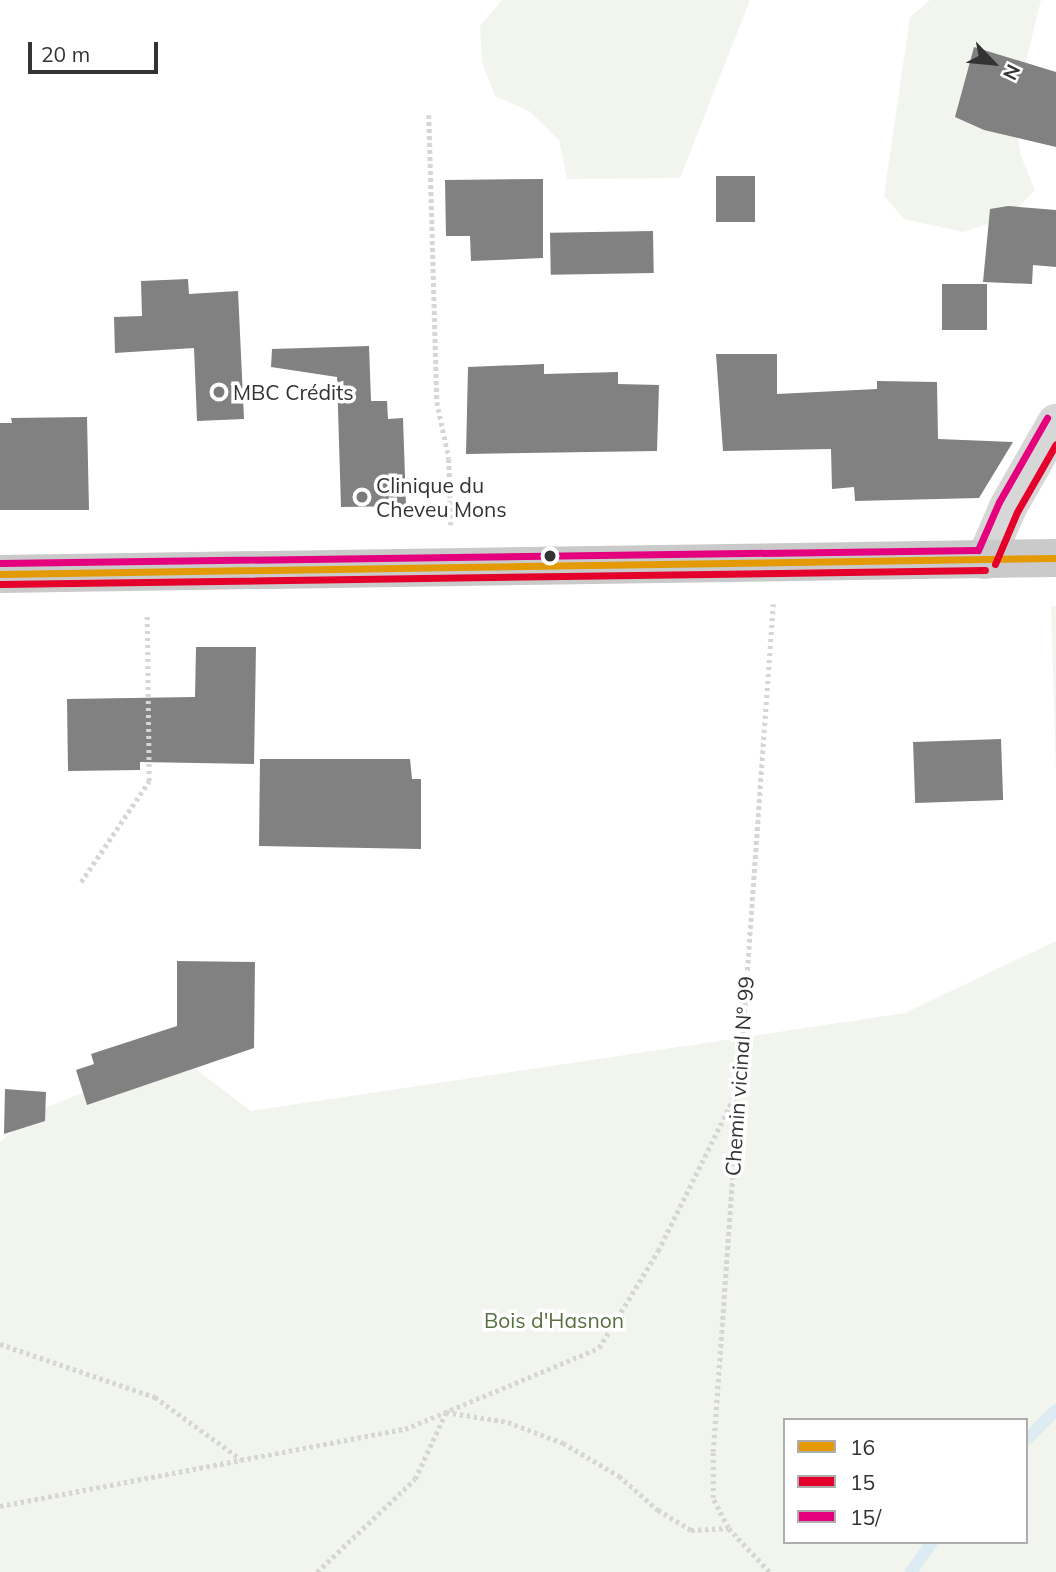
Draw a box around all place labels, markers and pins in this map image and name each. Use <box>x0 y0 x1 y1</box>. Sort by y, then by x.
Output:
place label: MBC Crédits <box>233 379 354 405</box>
marker: MBC Crédits <box>211 384 227 400</box>
place label: Clinique du Cheveu Mons <box>376 472 507 522</box>
marker: Clinique du Cheveu Mons <box>354 489 370 505</box>
unlabelled marker <box>543 549 557 563</box>

